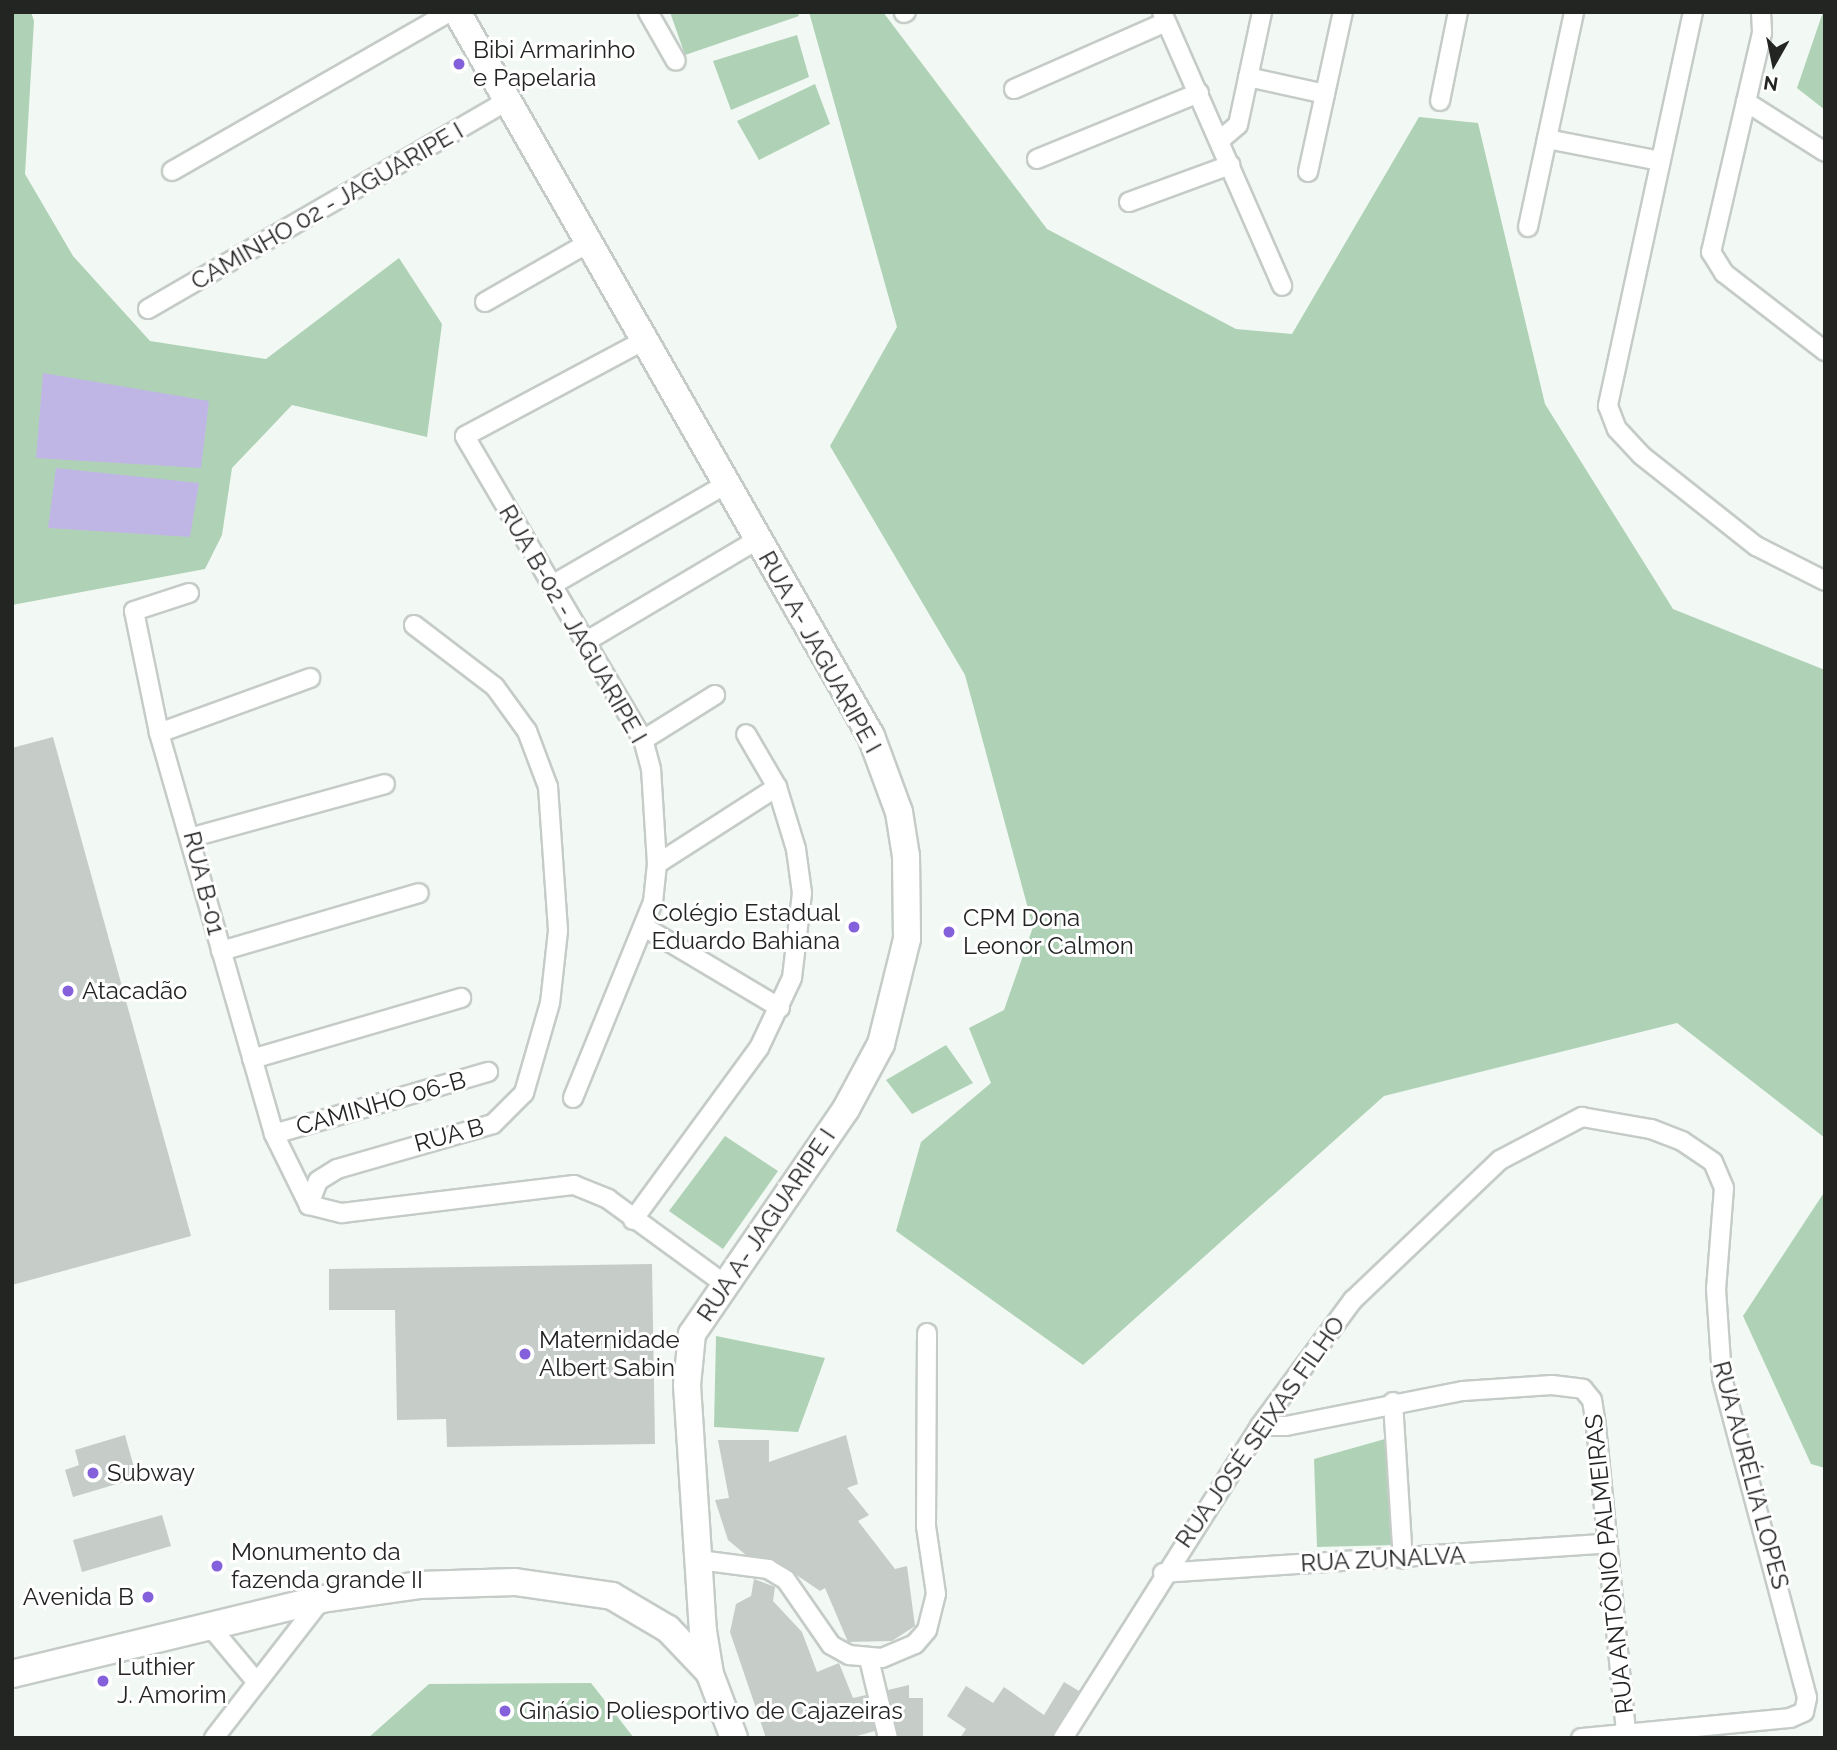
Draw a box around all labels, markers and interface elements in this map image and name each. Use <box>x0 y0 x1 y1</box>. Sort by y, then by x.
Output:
north arrow <box>1739 28 1809 98</box>
place label: Bibi Armarinho e Papelaria <box>473 36 636 92</box>
marker: Bibi Armarinho e Papelaria <box>451 56 467 72</box>
text: N <box>1762 72 1780 96</box>
street label: CAMINHO 02 - JAGUARIPE I <box>185 116 469 296</box>
street label: RUA B-02 - JAGUARIPE I <box>493 499 653 749</box>
street label: RUA A- JAGUARIPE I <box>752 545 888 759</box>
street label: RUA B-01 <box>177 828 231 938</box>
place label: Colégio Estadual Eduardo Bahiana <box>652 899 840 955</box>
place label: CPM Dona Leonor Calmon <box>963 904 1134 960</box>
marker: Colégio Estadual Eduardo Bahiana <box>846 919 862 935</box>
marker: CPM Dona Leonor Calmon <box>941 924 957 940</box>
place label: Atacadão <box>82 977 187 1005</box>
marker: Atacadão <box>60 983 76 999</box>
street label: CAMINHO 06-B <box>293 1065 469 1141</box>
street label: RUA B <box>411 1112 487 1158</box>
street label: RUA A- JAGUARIPE I <box>690 1122 842 1328</box>
street label: RUA JOSÉ SEIXAS FILHO <box>1169 1310 1351 1554</box>
place label: Maternidade Albert Sabin <box>539 1326 680 1382</box>
marker: Maternidade Albert Sabin <box>517 1346 533 1362</box>
street label: RUA AURÉLIA LOPES <box>1706 1357 1796 1593</box>
street label: RUA ANTÔNIO PALMEIRAS <box>1579 1412 1639 1716</box>
place label: Subway <box>107 1459 195 1487</box>
marker: Subway <box>85 1465 101 1481</box>
place label: Monumento da fazenda grande II <box>231 1538 423 1594</box>
street label: RUA ZUNALVA <box>1299 1540 1467 1578</box>
marker: Monumento da fazenda grande II <box>209 1558 225 1574</box>
place label: Avenida B <box>23 1583 134 1611</box>
marker: Avenida B <box>140 1589 156 1605</box>
place label: Luthier J. Amorim <box>117 1653 227 1709</box>
marker: Luthier J. Amorim <box>95 1673 111 1689</box>
place label: Ginásio Poliesportivo de Cajazeiras <box>519 1697 903 1725</box>
marker: Ginásio Poliesportivo de Cajazeiras <box>497 1703 513 1719</box>

